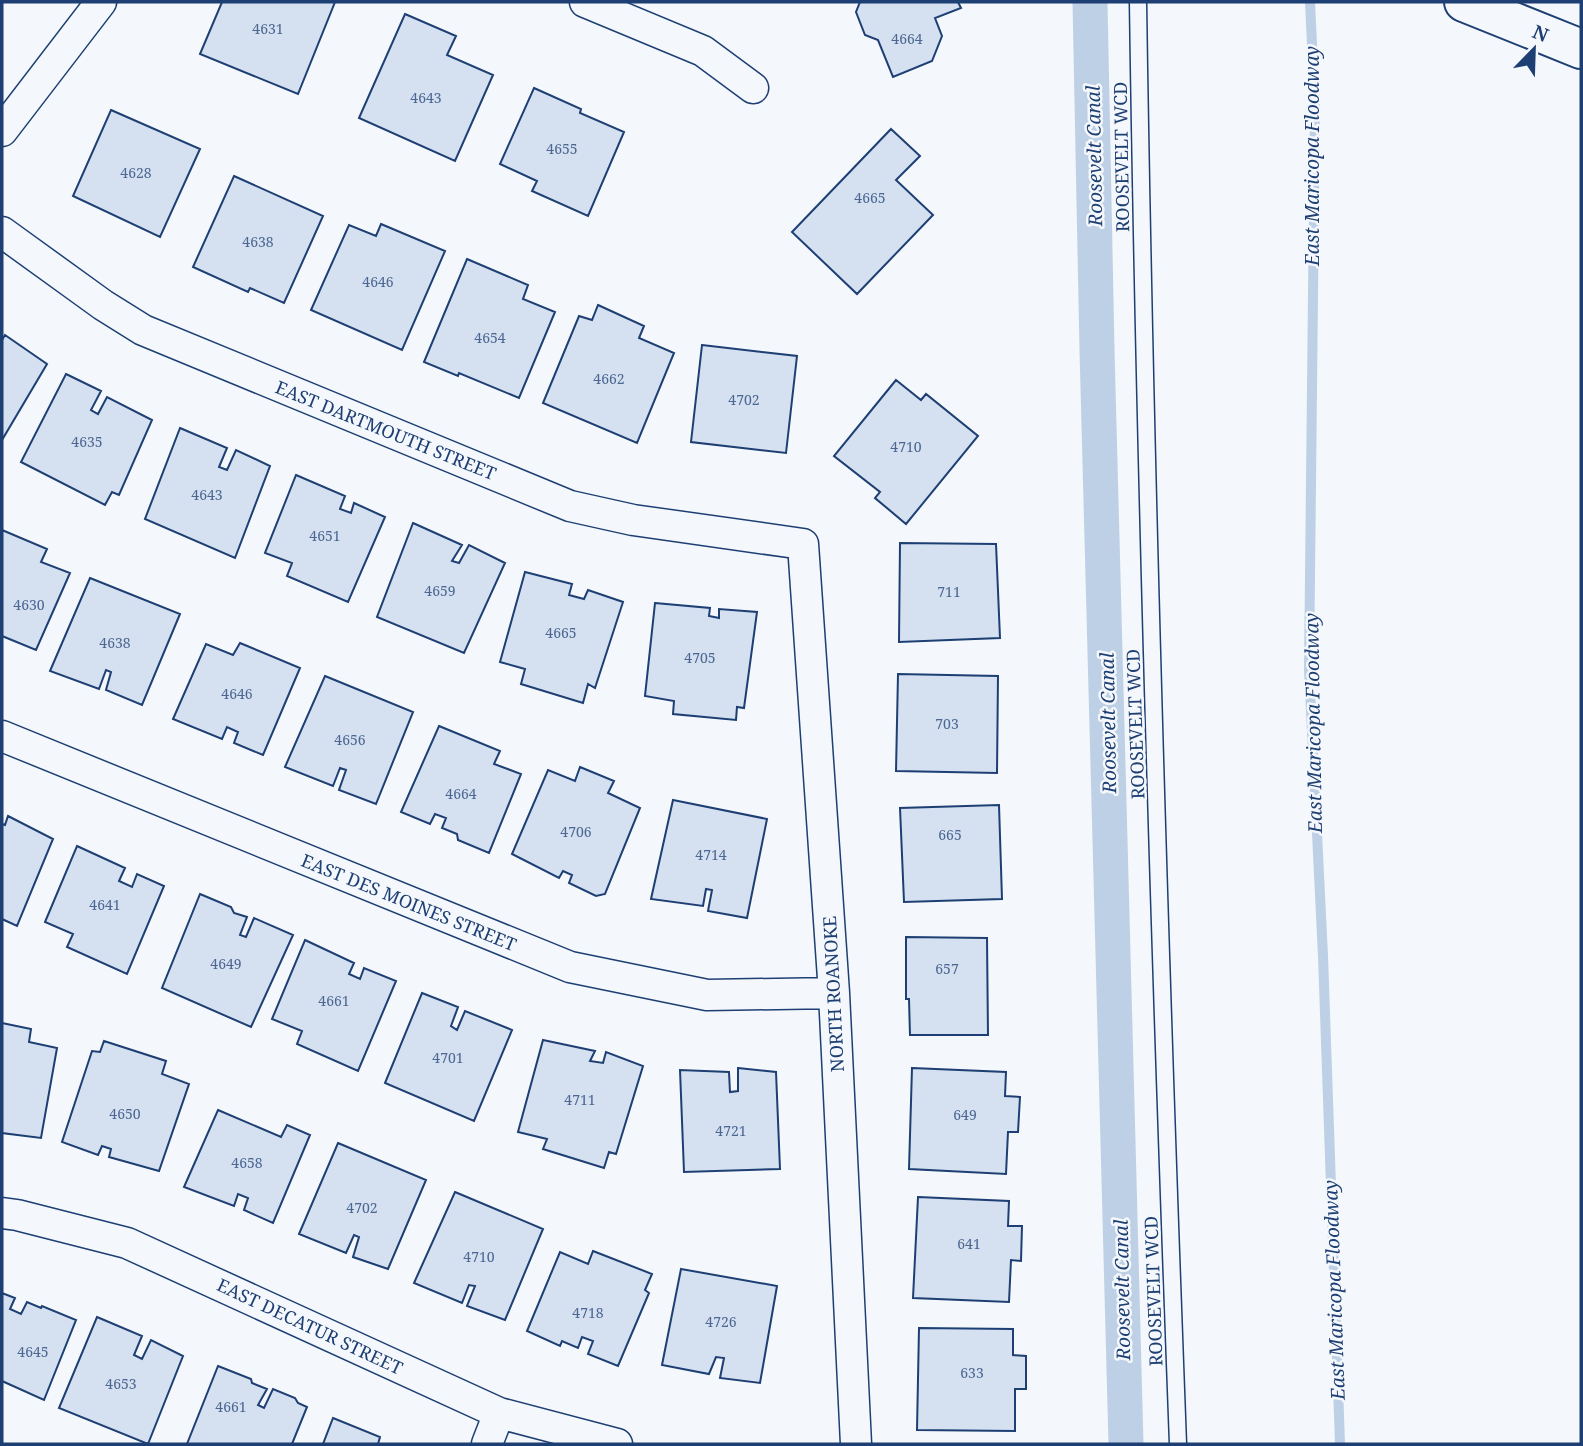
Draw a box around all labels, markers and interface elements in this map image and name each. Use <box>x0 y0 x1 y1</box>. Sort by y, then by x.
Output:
north arrow <box>1499 14 1569 84</box>
text: N <box>1529 18 1553 48</box>
house number: 4631 <box>252 19 284 38</box>
house number: 4664 <box>891 29 923 48</box>
water label: East Maricopa Floodway <box>1299 46 1325 267</box>
street label: ROOSEVELT WCD <box>1108 82 1134 232</box>
water label: Roosevelt Canal <box>1080 85 1108 228</box>
house number: 4643 <box>410 88 442 107</box>
house number: 4655 <box>546 139 578 158</box>
house number: 4628 <box>120 163 152 182</box>
house number: 4665 <box>854 188 886 207</box>
house number: 4638 <box>242 232 274 251</box>
house number: 4646 <box>362 272 394 291</box>
house number: 4654 <box>474 328 506 347</box>
house number: 4662 <box>593 369 625 388</box>
street label: EAST DARTMOUTH STREET <box>272 375 500 485</box>
house number: 4702 <box>728 390 760 409</box>
house number: 4635 <box>71 432 103 451</box>
house number: 4710 <box>890 437 922 456</box>
house number: 4643 <box>191 485 223 504</box>
house number: 4651 <box>309 526 341 545</box>
house number: 4659 <box>424 581 456 600</box>
house number: 711 <box>937 582 961 601</box>
house number: 4630 <box>13 595 45 614</box>
water label: East Maricopa Floodway <box>1298 613 1328 834</box>
house number: 4665 <box>545 623 577 642</box>
house number: 4638 <box>99 633 131 652</box>
house number: 4705 <box>684 648 716 667</box>
street label: ROOSEVELT WCD <box>1120 648 1150 800</box>
water label: Roosevelt Canal <box>1094 652 1122 795</box>
house number: 4646 <box>221 684 253 703</box>
house number: 703 <box>935 714 959 733</box>
house number: 4656 <box>334 730 366 749</box>
house number: 4664 <box>445 784 477 803</box>
house number: 4706 <box>560 822 592 841</box>
house number: 665 <box>938 825 962 844</box>
house number: 4714 <box>695 845 727 864</box>
street label: EAST DES MOINES STREET <box>298 848 520 956</box>
house number: 4641 <box>89 895 121 914</box>
street label: NORTH ROANOKE <box>817 915 849 1073</box>
house number: 4649 <box>210 954 242 973</box>
house number: 657 <box>935 959 959 978</box>
house number: 4661 <box>318 991 350 1010</box>
house number: 4701 <box>432 1048 464 1067</box>
house number: 4711 <box>564 1090 596 1109</box>
house number: 4650 <box>109 1104 141 1123</box>
house number: 649 <box>953 1105 977 1124</box>
house number: 4721 <box>715 1121 747 1140</box>
house number: 4658 <box>231 1153 263 1172</box>
water label: East Maricopa Floodway <box>1317 1180 1351 1401</box>
house number: 4702 <box>346 1198 378 1217</box>
street label: ROOSEVELT WCD <box>1138 1215 1168 1367</box>
water label: Roosevelt Canal <box>1108 1219 1136 1362</box>
house number: 641 <box>957 1234 981 1253</box>
house number: 4710 <box>463 1247 495 1266</box>
street label: EAST DECATUR STREET <box>213 1272 407 1380</box>
house number: 4718 <box>572 1303 604 1322</box>
house number: 4726 <box>705 1312 737 1331</box>
house number: 4645 <box>17 1342 49 1361</box>
house number: 633 <box>960 1363 984 1382</box>
house number: 4653 <box>105 1374 137 1393</box>
house number: 4661 <box>215 1397 247 1416</box>

